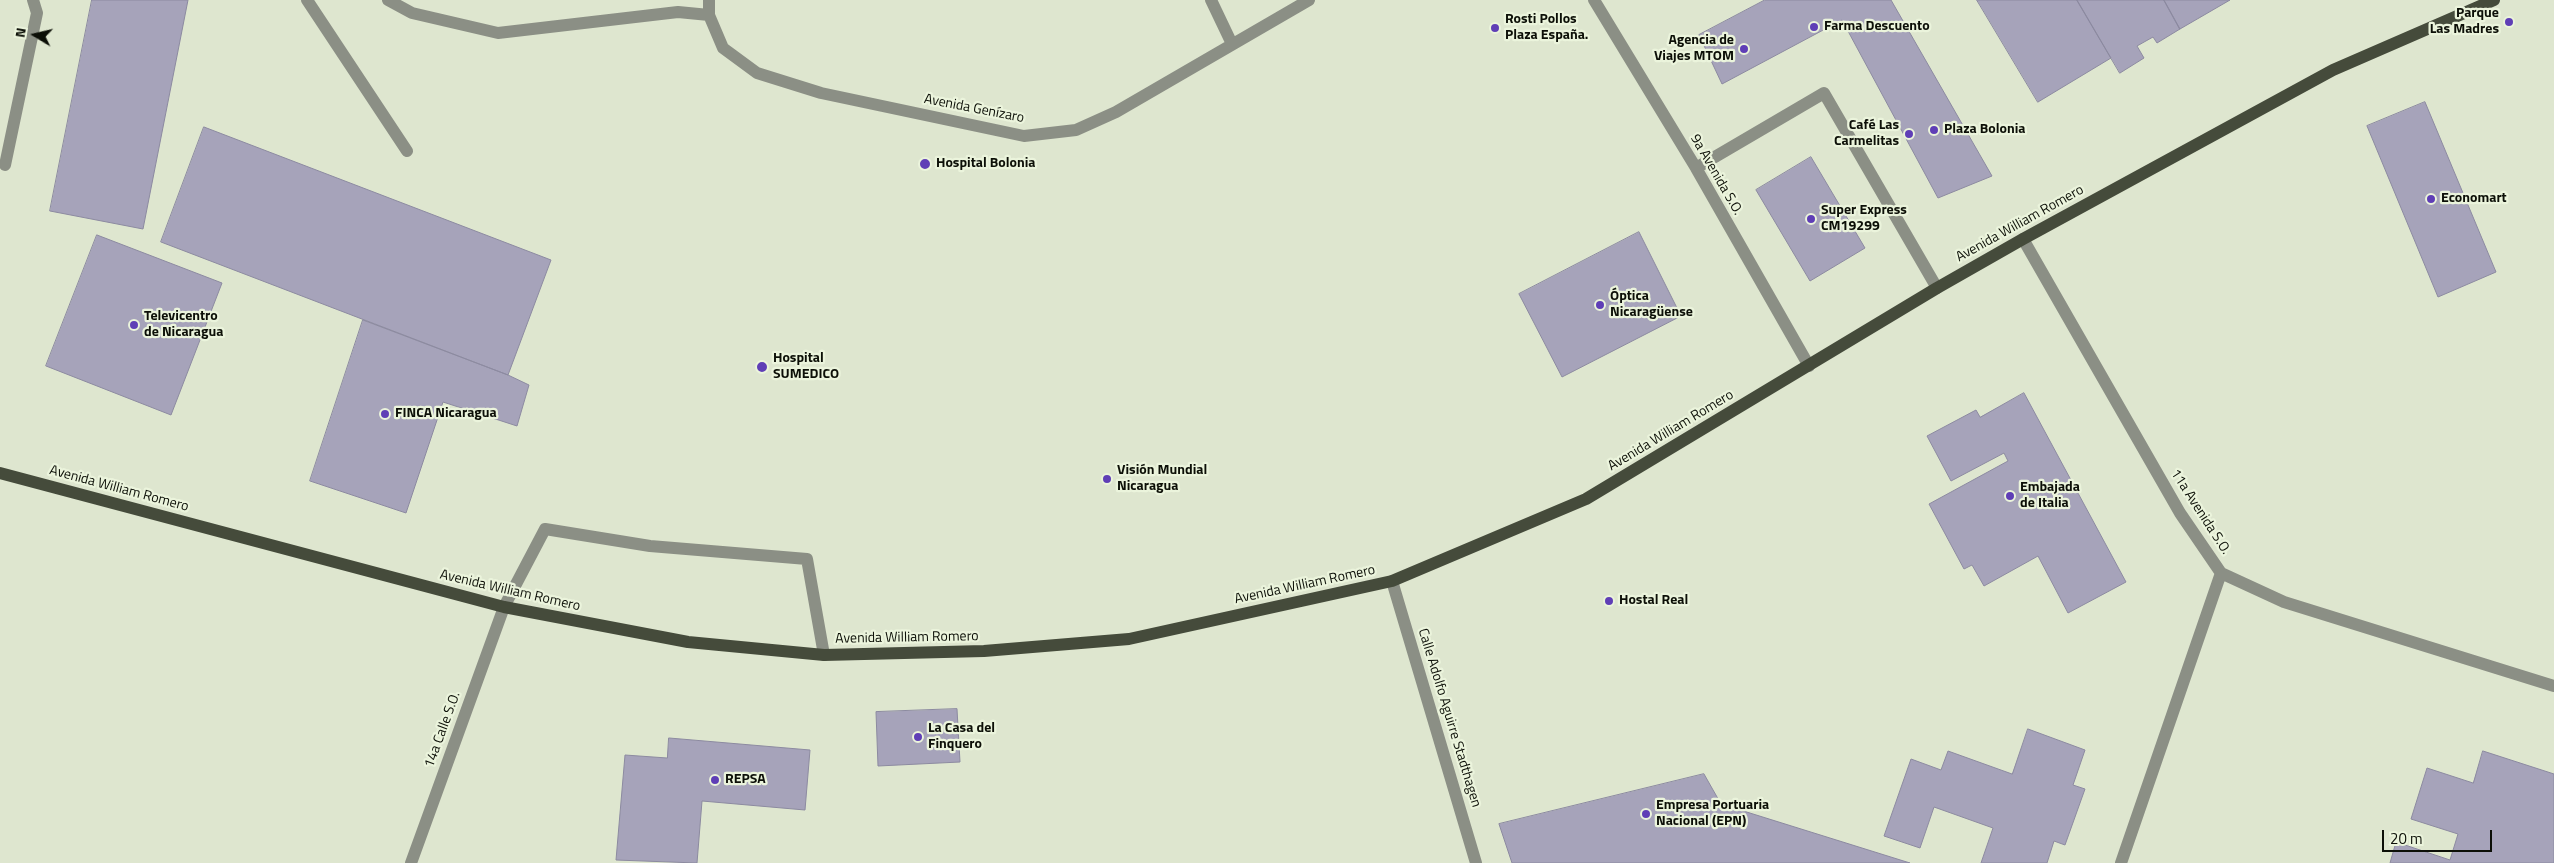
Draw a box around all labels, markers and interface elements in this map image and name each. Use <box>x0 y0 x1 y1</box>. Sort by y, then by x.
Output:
place label: Parque Las Madres <box>2430 6 2499 38</box>
north arrow <box>10 10 60 60</box>
place label: Rosti Pollos Plaza España. <box>1505 12 1588 44</box>
marker: Parque Las Madres <box>2503 16 2515 28</box>
place label: Farma Descuento <box>1824 19 1930 35</box>
marker: Farma Descuento <box>1808 21 1820 33</box>
marker: Rosti Pollos Plaza España. <box>1489 22 1501 34</box>
text: N <box>9 26 31 39</box>
place label: Agencia de Viajes MTOM <box>1654 33 1734 65</box>
marker: Agencia de Viajes MTOM <box>1738 43 1750 55</box>
street label: Avenida Genízaro <box>923 91 1025 127</box>
place label: Café Las Carmelitas <box>1834 118 1899 150</box>
place label: Plaza Bolonia <box>1944 122 2025 138</box>
marker: Plaza Bolonia <box>1928 124 1940 136</box>
marker: Café Las Carmelitas <box>1903 128 1915 140</box>
street label: 9a Avenida S.O. <box>1686 132 1746 218</box>
place label: Hospital Bolonia <box>936 156 1035 172</box>
marker: Hospital Bolonia <box>918 157 932 171</box>
street label: Avenida William Romero <box>1953 182 2087 266</box>
place label: Economart <box>2441 191 2507 207</box>
marker: Economart <box>2425 193 2437 205</box>
place label: Super Express CM19299 <box>1821 203 1907 236</box>
marker: Super Express CM19299 <box>1805 213 1817 225</box>
place label: Óptica Nicaragüense <box>1610 289 1693 322</box>
marker: Óptica Nicaragüense <box>1594 299 1606 311</box>
place label: Televicentro de Nicaragua <box>144 309 223 342</box>
marker: Televicentro de Nicaragua <box>128 319 140 331</box>
place label: Hospital SUMEDICO <box>773 351 839 384</box>
marker: Hospital SUMEDICO <box>755 360 769 374</box>
street label: Avenida William Romero <box>1605 387 1737 475</box>
place label: FINCA Nicaragua <box>395 406 497 422</box>
marker: FINCA Nicaragua <box>379 408 391 420</box>
street label: Avenida William Romero <box>48 462 190 516</box>
place label: Visión Mundial Nicaragua <box>1117 463 1207 496</box>
street label: 11a Avenida S.O. <box>2166 466 2234 558</box>
marker: Visión Mundial Nicaragua <box>1101 473 1113 485</box>
place label: Embajada de Italia <box>2020 480 2080 512</box>
marker: Embajada de Italia <box>2004 490 2016 502</box>
street label: Avenida William Romero <box>1233 562 1377 608</box>
street label: Avenida William Romero <box>438 567 582 615</box>
place label: Hostal Real <box>1619 593 1688 609</box>
marker: Hostal Real <box>1603 595 1615 607</box>
street label: Calle Adolfo Aguirre Stadthagen <box>1414 627 1484 809</box>
street label: Avenida William Romero <box>835 628 979 648</box>
street label: 14a Calle S.O. <box>421 690 465 770</box>
place label: La Casa del Finquero <box>928 721 995 754</box>
marker: La Casa del Finquero <box>912 731 924 743</box>
place label: REPSA <box>725 772 766 788</box>
marker: REPSA <box>709 774 721 786</box>
place label: Empresa Portuaria Nacional (EPN) <box>1656 798 1769 830</box>
marker: Empresa Portuaria Nacional (EPN) <box>1640 808 1652 820</box>
scale bar <box>2384 820 2494 852</box>
text: 20 m <box>2390 827 2423 850</box>

